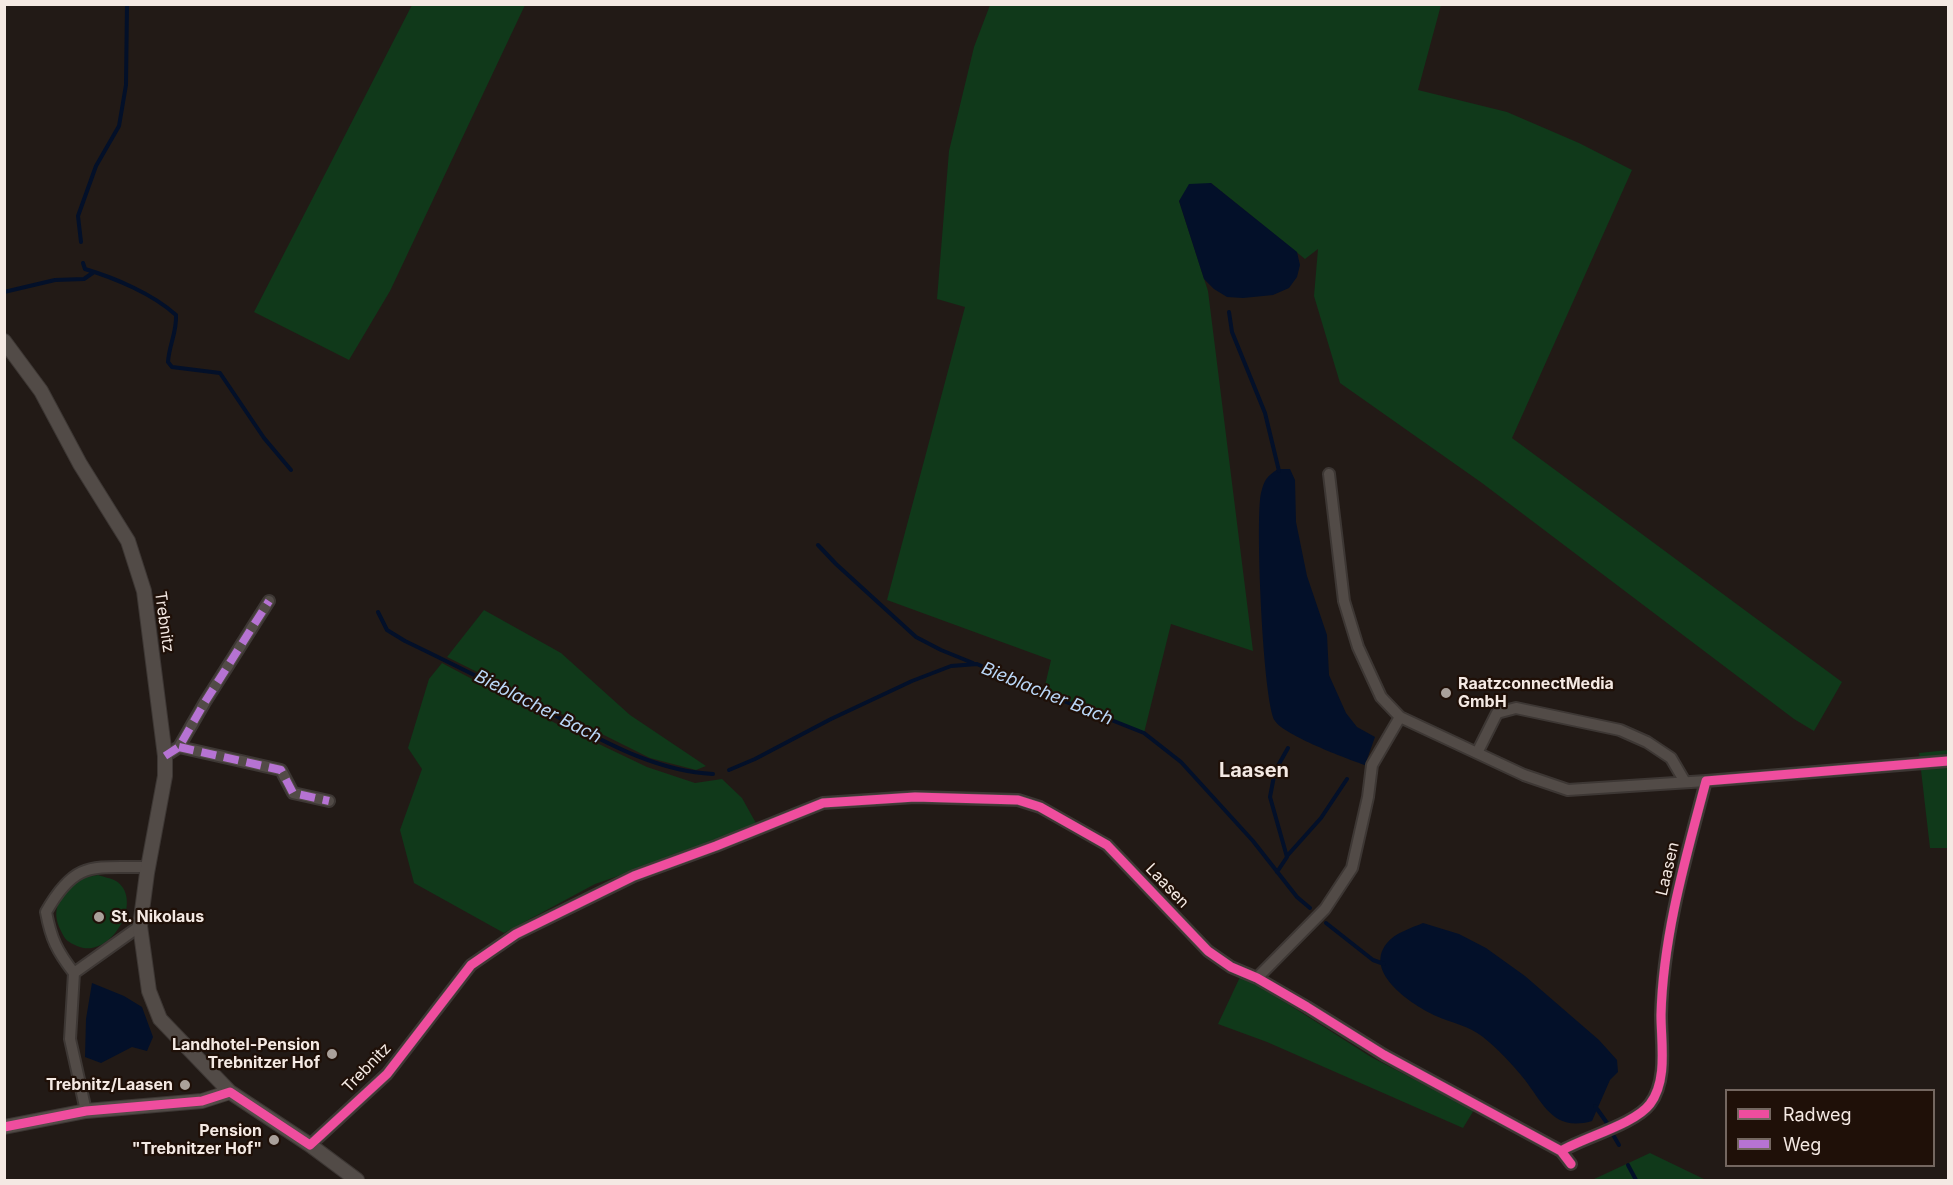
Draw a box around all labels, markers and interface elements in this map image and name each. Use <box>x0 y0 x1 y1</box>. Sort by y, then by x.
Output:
street label: Trebnitz <box>150 590 178 654</box>
water label: Bieblacher Bach <box>978 658 1116 730</box>
water label: Bieblacher Bach <box>471 666 605 748</box>
place label: RaatzconnectMedia GmbH <box>1458 674 1614 712</box>
marker: RaatzconnectMedia GmbH <box>1439 686 1453 700</box>
district label: Laasen <box>1219 759 1289 783</box>
street label: Laasen <box>1653 840 1683 898</box>
street label: Laasen <box>1141 860 1193 912</box>
place label: St. Nikolaus <box>111 907 204 927</box>
marker: St. Nikolaus <box>92 910 106 924</box>
place label: Landhotel-Pension Trebnitzer Hof <box>172 1035 320 1073</box>
street label: Trebnitz <box>339 1039 395 1097</box>
marker: Landhotel-Pension Trebnitzer Hof <box>325 1047 339 1061</box>
place label: Trebnitz/Laasen <box>46 1075 173 1095</box>
marker: Trebnitz/Laasen <box>178 1078 192 1092</box>
legend <box>1725 1089 1935 1167</box>
text: Radweg <box>1783 1104 1852 1125</box>
place label: Pension "Trebnitzer Hof" <box>132 1121 262 1159</box>
marker: Pension "Trebnitzer Hof" <box>267 1133 281 1147</box>
text: Weg <box>1783 1134 1821 1155</box>

